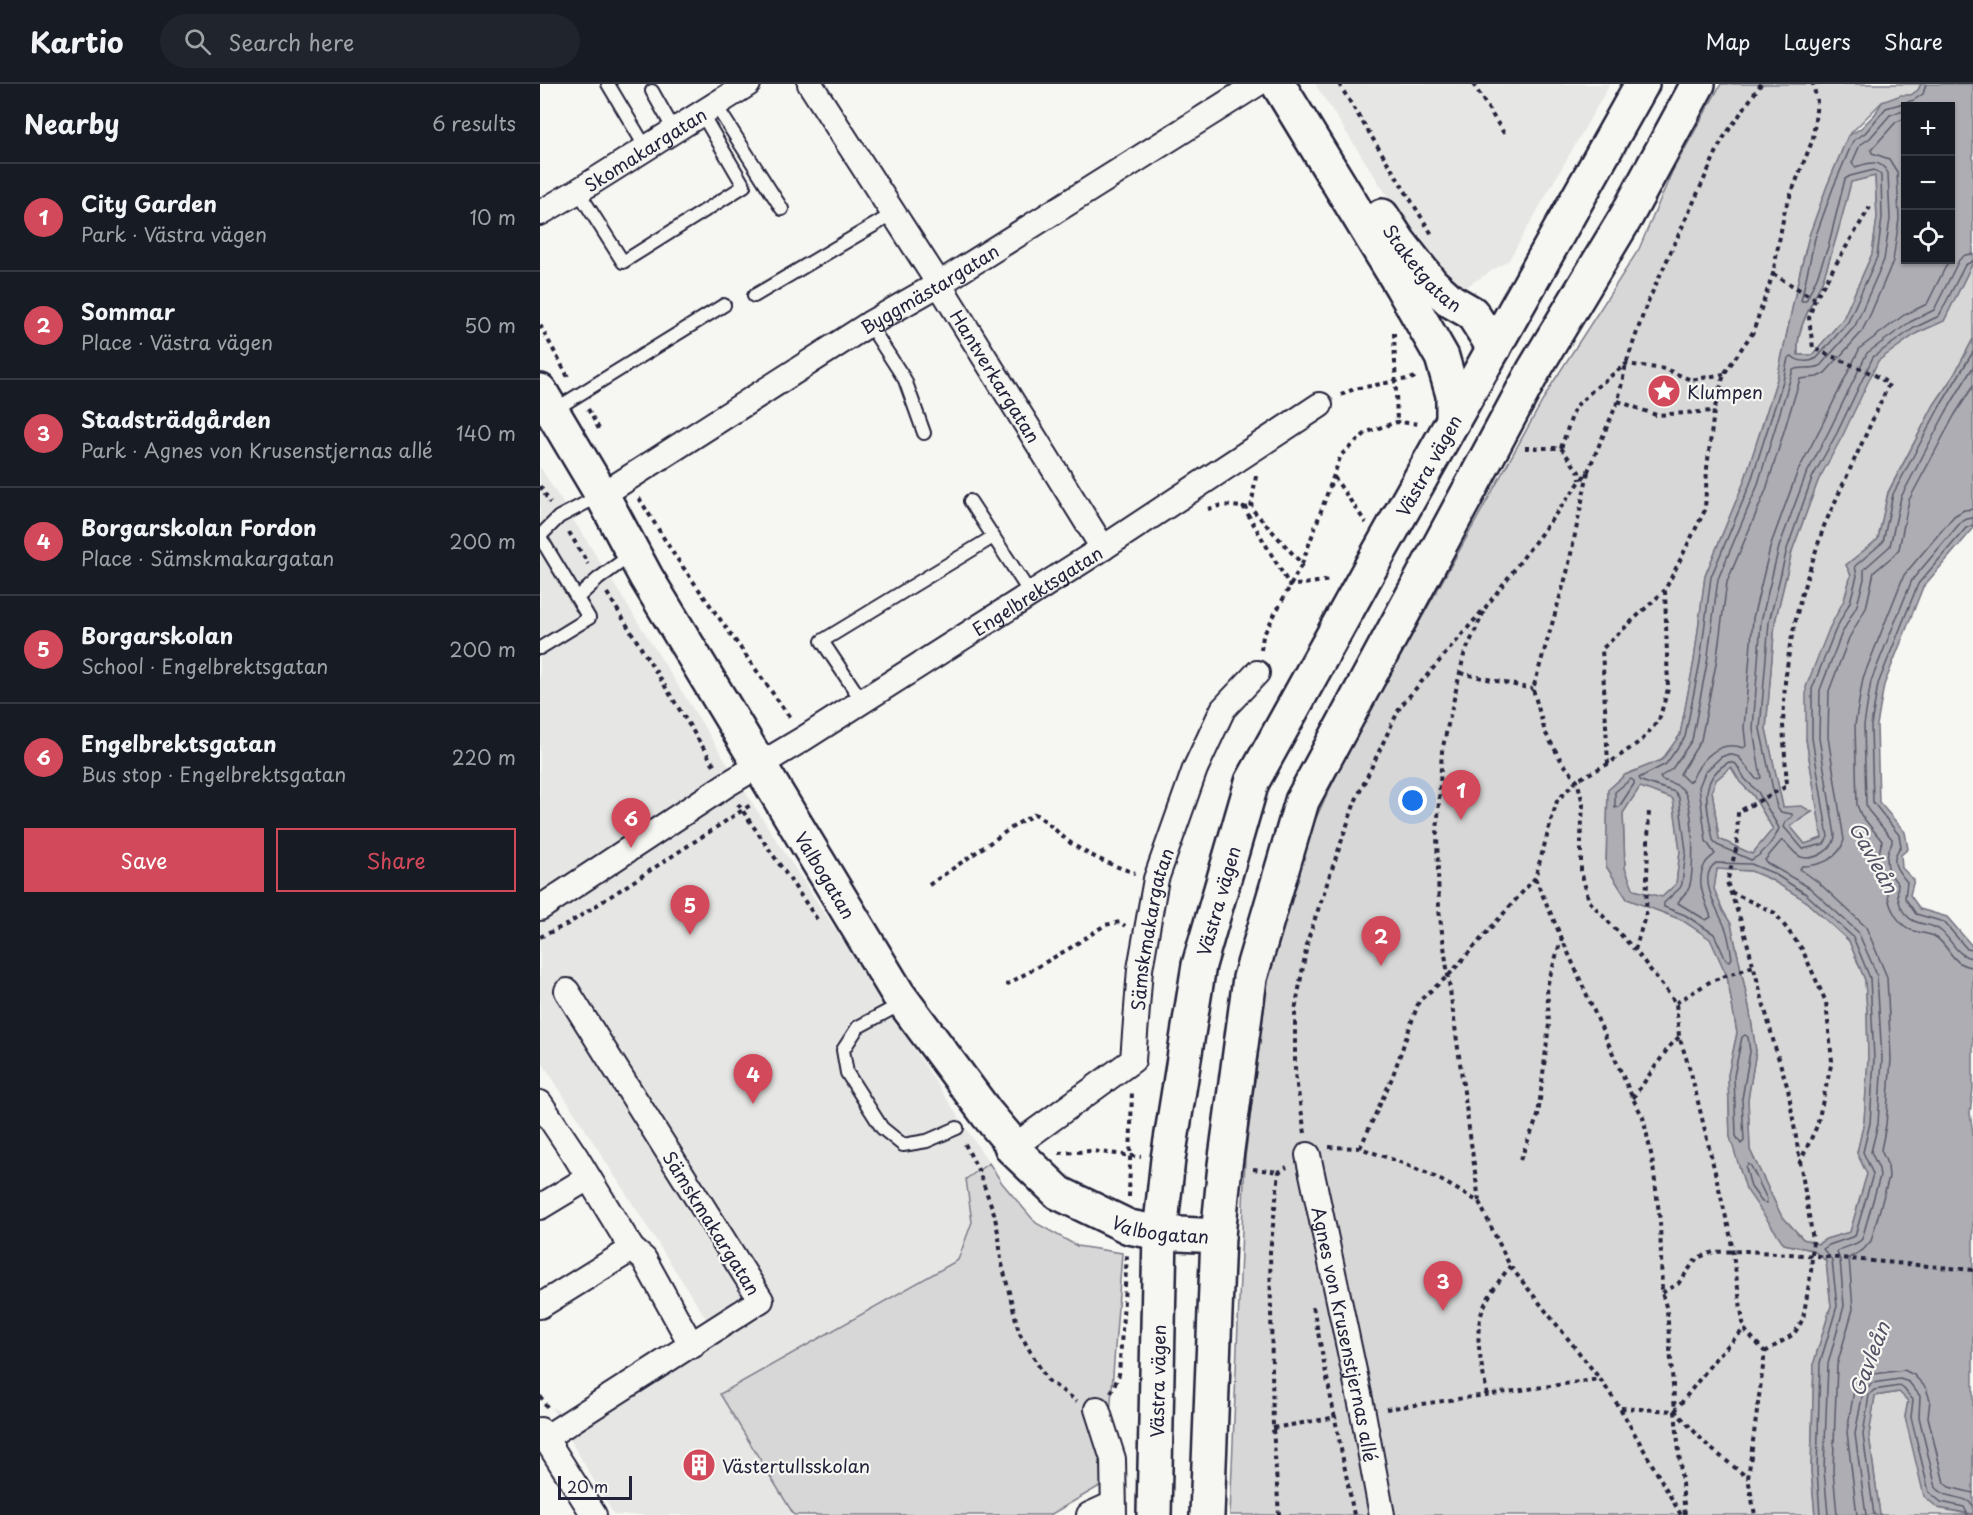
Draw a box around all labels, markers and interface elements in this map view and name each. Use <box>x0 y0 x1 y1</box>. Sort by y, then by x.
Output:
search box <box>160 14 580 68</box>
text: Kartio <box>30 20 124 63</box>
icon: search <box>181 25 214 58</box>
text: Search here <box>229 25 354 58</box>
text: Map <box>1706 25 1750 57</box>
text: Layers <box>1783 25 1851 57</box>
text: Share <box>1884 25 1943 57</box>
street label: Skomakargatan <box>578 100 711 198</box>
map controls <box>1901 102 1955 264</box>
button: + <box>1901 102 1955 156</box>
text: Nearby <box>24 104 119 143</box>
text: 6 results <box>432 108 516 138</box>
button: − <box>1901 156 1955 210</box>
text: City Garden <box>81 186 217 219</box>
text: 1 <box>39 202 48 232</box>
text: 10 m <box>469 202 516 232</box>
button: locate <box>1901 210 1955 264</box>
street label: Staketgatan <box>1377 218 1467 318</box>
text: Park · Västra vägen <box>81 219 267 249</box>
street label: Byggmästargatan <box>855 236 1004 340</box>
text: Sommar <box>81 294 175 327</box>
street label: Hantverkargatan <box>944 304 1048 448</box>
text: 2 <box>36 310 51 340</box>
text: 50 m <box>464 310 516 340</box>
text: Place · Västra vägen <box>81 327 273 357</box>
place icon: Klumpen <box>1646 373 1682 409</box>
place label: Klumpen <box>1687 378 1763 405</box>
text: Stadsträdgården <box>81 402 271 435</box>
street label: Västra vägen <box>1389 409 1467 521</box>
text: 3 <box>37 418 50 448</box>
text: 140 m <box>456 418 516 448</box>
text: Park · Agnes von Krusenstjernas allé <box>81 435 433 465</box>
text: Borgarskolan Fordon <box>81 510 317 543</box>
text: 4 <box>37 526 50 556</box>
text: 200 m <box>449 526 516 556</box>
street label: Engelbrektsgatan <box>967 539 1107 642</box>
text: Place · Sämskmakargatan <box>81 543 334 573</box>
text: Borgarskolan <box>81 618 233 651</box>
text: 5 <box>37 634 50 664</box>
text: 200 m <box>449 634 516 664</box>
text: School · Engelbrektsgatan <box>81 651 328 681</box>
text: Engelbrektsgatan <box>81 726 277 759</box>
text: 6 <box>36 742 51 772</box>
text: 220 m <box>452 742 516 772</box>
text: Bus stop · Engelbrektsgatan <box>81 759 346 789</box>
pin: 1 <box>1442 770 1480 820</box>
your location <box>1398 786 1427 815</box>
pin: 6 <box>612 798 650 848</box>
water label: Gavleån <box>1842 816 1907 900</box>
street label: Valbogatan <box>789 826 863 924</box>
button: Save <box>24 828 264 892</box>
button: Share <box>276 828 516 892</box>
street label: Västra vägen <box>1189 843 1246 959</box>
street label: Sämskmakargatan <box>1123 844 1180 1012</box>
pin: 5 <box>670 886 710 935</box>
pin: 2 <box>1362 916 1400 966</box>
pin: 4 <box>734 1054 772 1104</box>
street label: Sämskmakargatan <box>657 1146 767 1300</box>
street label: Agnes von Krusenstjernas allé <box>1306 1204 1385 1464</box>
street label: Valbogatan <box>1108 1207 1210 1249</box>
pin: 3 <box>1424 1262 1462 1311</box>
water label: Gavleån <box>1841 1316 1897 1401</box>
street label: Västra vägen <box>1142 1324 1172 1438</box>
building icon: Västertullsskolan <box>681 1447 717 1483</box>
place label: Västertullsskolan <box>722 1452 870 1479</box>
scale bar <box>558 1473 632 1500</box>
text: 20 m <box>567 1474 608 1498</box>

